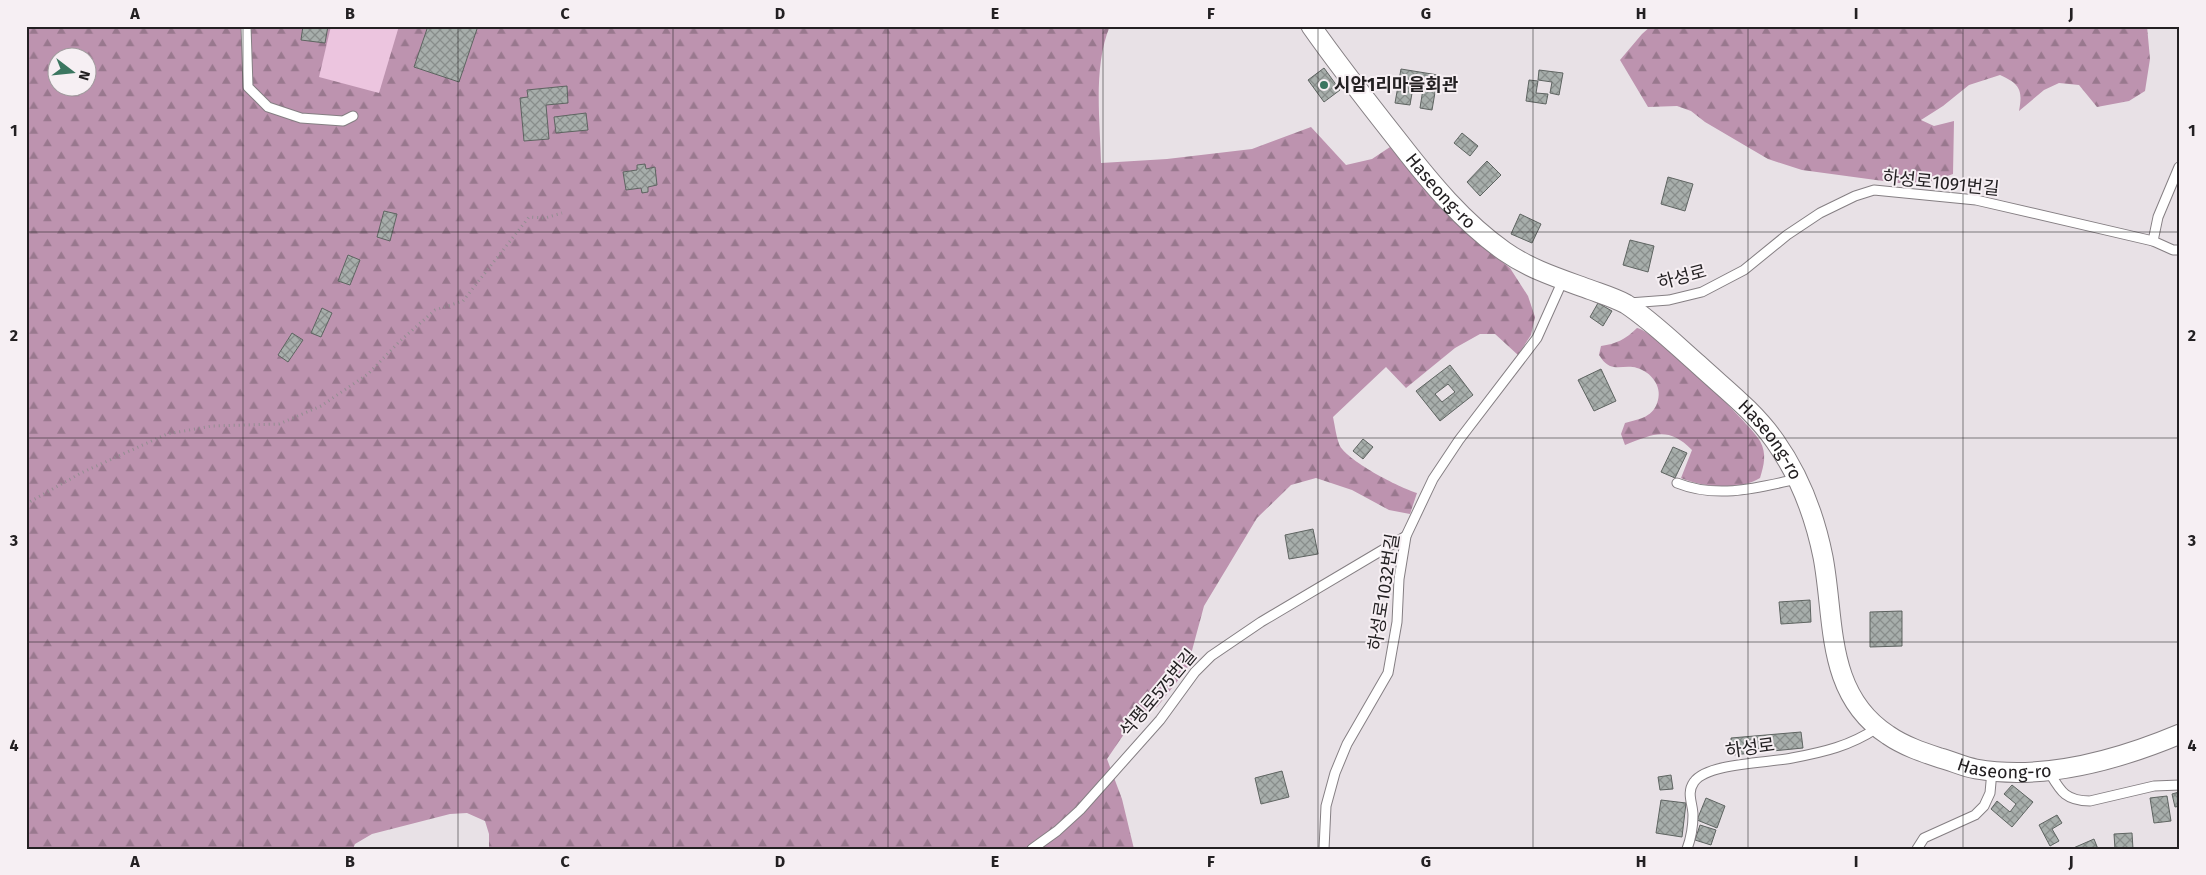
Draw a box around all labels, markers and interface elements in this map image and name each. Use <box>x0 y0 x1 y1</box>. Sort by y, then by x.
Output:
text: A <box>129 4 140 23</box>
text: B <box>345 4 355 23</box>
text: C <box>560 4 570 23</box>
text: D <box>775 4 785 23</box>
text: E <box>991 4 999 23</box>
text: F <box>1207 4 1215 23</box>
text: G <box>1421 4 1431 23</box>
text: H <box>1636 4 1646 23</box>
text: I <box>1854 4 1858 23</box>
text: J <box>2067 4 2074 23</box>
north arrow <box>48 48 98 98</box>
text: N <box>75 69 93 82</box>
place label: 시암1리마을회관 <box>1334 74 1459 96</box>
marker: 시암1리마을회관 <box>1318 79 1330 91</box>
text: 1 <box>10 121 18 140</box>
text: 1 <box>2188 121 2196 140</box>
street label: Haseong-ro <box>1401 149 1480 234</box>
street label: 하성로1091번길 <box>1881 166 2001 200</box>
street label: 하성로 <box>1655 260 1709 294</box>
text: 2 <box>10 326 18 345</box>
text: 2 <box>2188 326 2196 345</box>
street label: Haseong-ro <box>1733 395 1807 483</box>
text: 3 <box>9 531 18 550</box>
text: 3 <box>2187 531 2196 550</box>
street label: 하성로1032번길 <box>1364 532 1404 652</box>
street label: 석평로575번길 <box>1115 645 1201 741</box>
street label: 하성로 <box>1724 734 1776 762</box>
text: 4 <box>9 736 19 755</box>
text: 4 <box>2187 736 2197 755</box>
street label: Haseong-ro <box>1954 753 2053 784</box>
text: A <box>129 852 140 871</box>
text: B <box>345 852 355 871</box>
text: C <box>560 852 570 871</box>
text: D <box>775 852 785 871</box>
text: E <box>991 852 999 871</box>
text: F <box>1207 852 1215 871</box>
text: G <box>1421 852 1431 871</box>
text: H <box>1636 852 1646 871</box>
text: I <box>1854 852 1858 871</box>
text: J <box>2067 852 2074 871</box>

